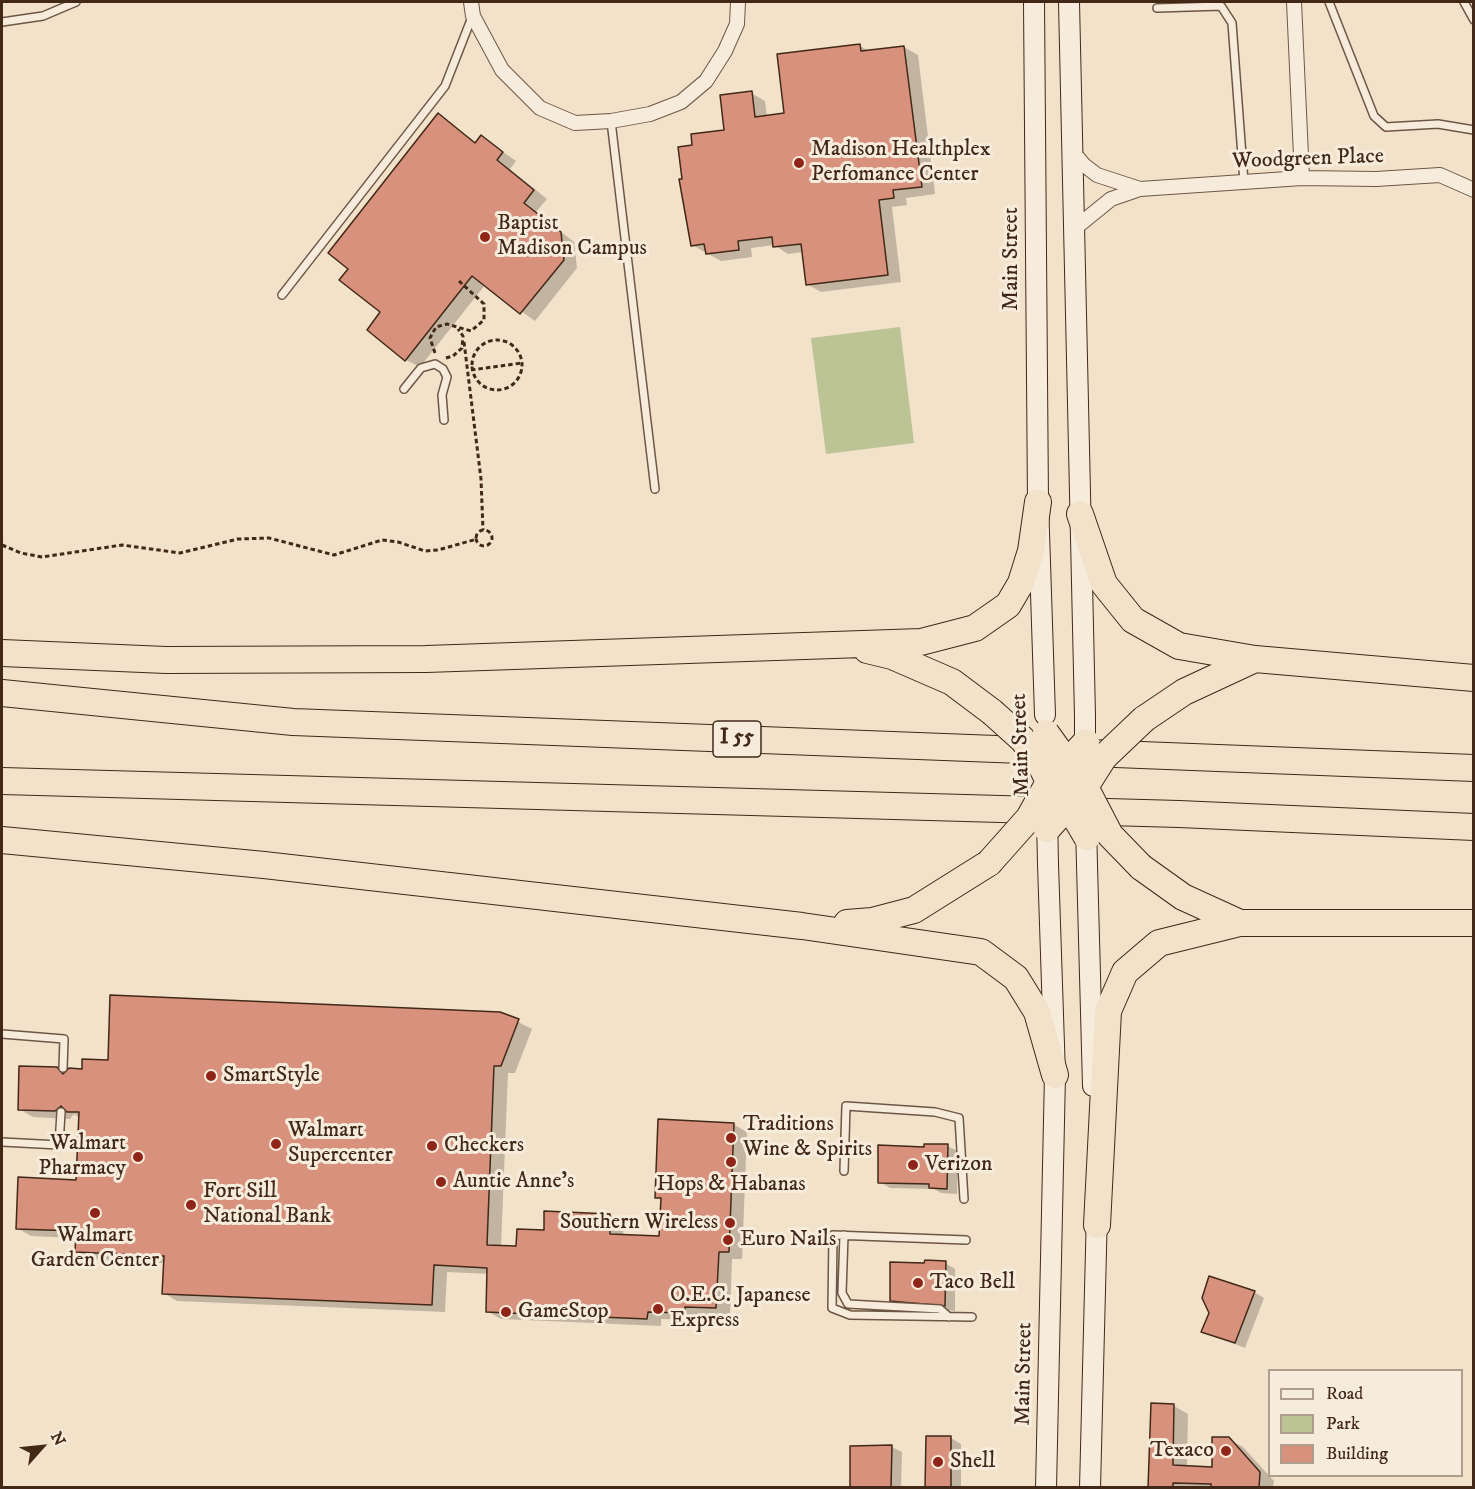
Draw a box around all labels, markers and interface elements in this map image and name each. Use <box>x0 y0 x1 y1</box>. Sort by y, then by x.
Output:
place label: Madison Healthplex Perfomance Center <box>811 137 990 188</box>
street label: Woodgreen Place <box>1232 144 1384 176</box>
marker: Madison Healthplex Perfomance Center <box>792 156 806 170</box>
street label: Main Street <box>999 207 1025 311</box>
place label: Baptist Madison Campus <box>497 211 647 262</box>
marker: Baptist Madison Campus <box>478 230 492 244</box>
street label: Main Street <box>1007 693 1037 797</box>
road number: I 55 <box>713 721 761 757</box>
place label: SmartStyle <box>223 1063 320 1089</box>
marker: SmartStyle <box>204 1069 218 1083</box>
place label: Traditions Wine & Spirits <box>743 1112 872 1164</box>
place label: Walmart Supercenter <box>288 1118 393 1170</box>
place label: Walmart Pharmacy <box>38 1131 126 1182</box>
marker: Traditions Wine & Spirits <box>724 1131 738 1145</box>
place label: Checkers <box>444 1133 524 1159</box>
marker: Walmart Supercenter <box>269 1137 283 1151</box>
marker: Checkers <box>425 1139 439 1153</box>
marker: Walmart Pharmacy <box>131 1150 145 1164</box>
place label: Verizon <box>925 1152 992 1178</box>
marker: Hops & Habanas <box>724 1155 738 1169</box>
marker: Verizon <box>906 1158 920 1172</box>
place label: Auntie Anne's <box>453 1169 574 1195</box>
place label: Hops & Habanas <box>656 1172 806 1198</box>
marker: Auntie Anne's <box>434 1175 448 1189</box>
place label: Fort Sill National Bank <box>203 1179 331 1230</box>
marker: Fort Sill National Bank <box>184 1198 198 1212</box>
marker: Walmart Garden Center <box>88 1206 102 1220</box>
place label: Southern Wireless <box>560 1210 718 1236</box>
marker: Southern Wireless <box>723 1216 737 1230</box>
place label: Walmart Garden Center <box>31 1223 159 1274</box>
place label: Euro Nails <box>740 1227 836 1253</box>
marker: Euro Nails <box>721 1233 735 1247</box>
place label: Taco Bell <box>930 1270 1015 1296</box>
marker: Taco Bell <box>911 1276 925 1290</box>
place label: O.E.C. Japanese Express <box>670 1283 811 1334</box>
place label: GameStop <box>518 1299 609 1325</box>
marker: O.E.C. Japanese Express <box>651 1302 665 1316</box>
marker: GameStop <box>499 1305 513 1319</box>
street label: Main Street <box>1011 1322 1039 1426</box>
legend <box>1268 1369 1463 1477</box>
text: Road <box>1326 1383 1363 1405</box>
text: Park <box>1326 1413 1360 1435</box>
north arrow <box>12 1417 72 1477</box>
text: N <box>46 1428 70 1449</box>
place label: Texaco <box>1150 1438 1214 1464</box>
text: Building <box>1326 1443 1388 1465</box>
marker: Texaco <box>1219 1444 1233 1458</box>
place label: Shell <box>950 1449 995 1475</box>
marker: Shell <box>931 1455 945 1469</box>

